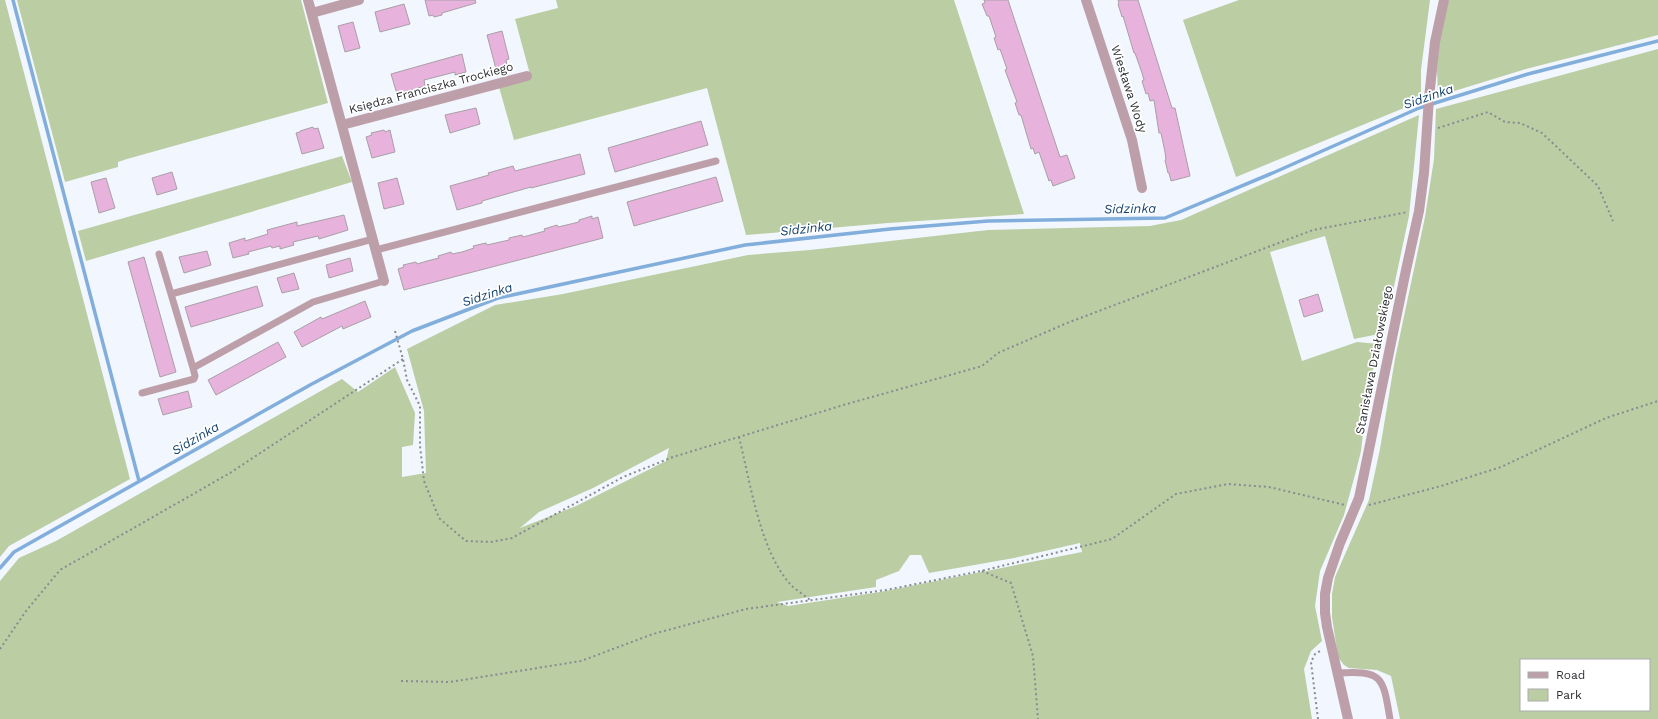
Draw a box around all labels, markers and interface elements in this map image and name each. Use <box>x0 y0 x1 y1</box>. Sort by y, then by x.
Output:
street label: Wiesława Wody <box>1108 43 1150 135</box>
street label: Księdza Franciszka Trockiego <box>347 59 515 117</box>
water label: Sidzinka <box>1401 81 1455 112</box>
water label: Sidzinka <box>1104 201 1156 216</box>
water label: Sidzinka <box>779 218 833 239</box>
water label: Sidzinka <box>460 279 514 310</box>
street label: Stanisława Działowskiego <box>1353 284 1395 436</box>
water label: Sidzinka <box>169 419 222 458</box>
legend <box>1520 659 1650 711</box>
text: Road <box>1556 668 1585 682</box>
text: Park <box>1556 688 1582 702</box>

